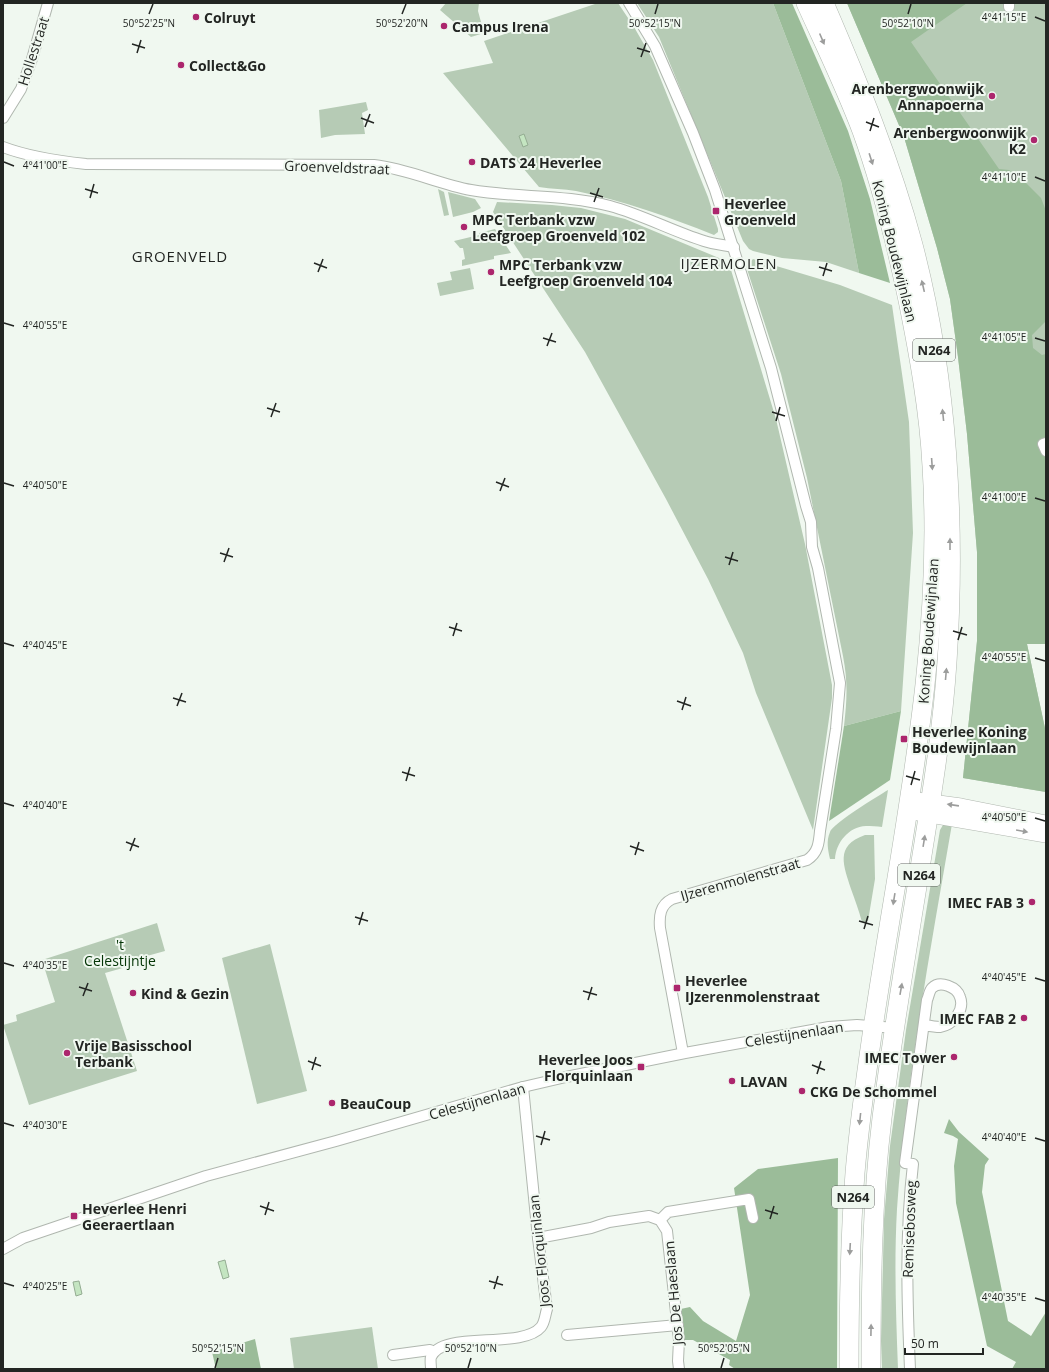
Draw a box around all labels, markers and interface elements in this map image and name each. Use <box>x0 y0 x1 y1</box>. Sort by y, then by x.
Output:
place label: Colruyt <box>204 8 255 27</box>
text: 4°41'15"E <box>982 10 1026 24</box>
marker: Colruyt <box>191 12 201 22</box>
street label: Hollestraat <box>13 14 53 88</box>
text: 50°52'25"N <box>123 16 175 30</box>
text: 50°52'20"N <box>376 16 428 30</box>
text: 50°52'15"N <box>629 16 681 30</box>
text: 50°52'10"N <box>882 16 934 30</box>
place label: Campus Irena <box>452 17 549 36</box>
marker: Campus Irena <box>439 21 449 31</box>
one-way arrow <box>819 33 825 44</box>
place label: Collect&Go <box>189 56 266 75</box>
marker: Collect&Go <box>176 60 186 70</box>
place label: Arenbergwoonwijk Annapoerna <box>851 79 984 114</box>
marker: Arenbergwoonwijk Annapoerna <box>987 91 997 101</box>
place label: Arenbergwoonwijk K2 <box>893 123 1026 158</box>
marker: Arenbergwoonwijk K2 <box>1029 135 1039 145</box>
place label: DATS 24 Heverlee <box>480 153 602 172</box>
one-way arrow <box>868 153 874 165</box>
street label: Groenveldstraat <box>284 156 390 178</box>
marker: DATS 24 Heverlee <box>467 157 477 167</box>
text: 4°41'00"E <box>23 158 67 172</box>
text: 4°41'10"E <box>982 170 1026 184</box>
street label: Koning Boudewijnlaan <box>868 178 922 324</box>
place label: Heverlee Groenveld <box>724 194 796 229</box>
marker: Heverlee Groenveld <box>711 206 721 216</box>
place label: MPC Terbank vzw Leefgroep Groenveld 102 <box>472 210 645 245</box>
marker: MPC Terbank vzw Leefgroep Groenveld 102 <box>459 222 469 232</box>
district label: GROENVELD <box>132 246 228 266</box>
district label: IJZERMOLEN <box>680 253 778 273</box>
place label: MPC Terbank vzw Leefgroep Groenveld 104 <box>499 255 672 290</box>
marker: MPC Terbank vzw Leefgroep Groenveld 104 <box>486 267 496 277</box>
one-way arrow <box>919 280 925 292</box>
text: 4°40'55"E <box>23 318 67 332</box>
text: 4°41'05"E <box>982 330 1026 344</box>
road number: N264 <box>913 339 955 361</box>
one-way arrow <box>940 409 946 421</box>
one-way arrow <box>929 458 936 470</box>
text: 4°40'50"E <box>23 478 67 492</box>
text: 4°41'00"E <box>982 490 1026 504</box>
one-way arrow <box>947 537 953 550</box>
street label: Koning Boudewijnlaan <box>913 558 943 704</box>
text: 4°40'45"E <box>23 638 67 652</box>
text: 4°40'55"E <box>982 650 1026 664</box>
one-way arrow <box>943 668 949 680</box>
place label: Heverlee Koning Boudewijnlaan <box>912 722 1027 757</box>
marker: Heverlee Koning Boudewijnlaan <box>899 734 909 744</box>
text: 4°40'40"E <box>23 798 67 812</box>
one-way arrow <box>947 802 959 808</box>
text: 4°40'50"E <box>982 810 1026 824</box>
one-way arrow <box>1016 828 1028 834</box>
one-way arrow <box>921 835 927 847</box>
street label: IJzerenmolenstraat <box>678 853 802 905</box>
road number: N264 <box>898 864 940 886</box>
one-way arrow <box>890 893 896 905</box>
place label: IMEC FAB 3 <box>947 893 1024 912</box>
marker: IMEC FAB 3 <box>1027 897 1037 907</box>
park label: 't Celestijntje <box>84 935 156 970</box>
text: 4°40'35"E <box>23 958 67 972</box>
text: 4°40'45"E <box>982 970 1026 984</box>
place label: Heverlee IJzerenmolenstraat <box>685 971 820 1006</box>
marker: Heverlee IJzerenmolenstraat <box>672 983 682 993</box>
one-way arrow <box>898 983 904 995</box>
place label: Kind & Gezin <box>141 984 229 1003</box>
marker: Kind & Gezin <box>128 988 138 998</box>
place label: IMEC FAB 2 <box>939 1009 1016 1028</box>
marker: IMEC FAB 2 <box>1019 1013 1029 1023</box>
street label: Celestijnenlaan <box>743 1017 845 1051</box>
place label: Vrije Basisschool Terbank <box>75 1036 192 1071</box>
marker: Vrije Basisschool Terbank <box>62 1048 72 1058</box>
place label: IMEC Tower <box>864 1048 947 1067</box>
place label: Heverlee Joos Florquinlaan <box>538 1050 633 1085</box>
marker: IMEC Tower <box>949 1052 959 1062</box>
marker: Heverlee Joos Florquinlaan <box>636 1062 646 1072</box>
place label: LAVAN <box>740 1072 788 1091</box>
marker: LAVAN <box>727 1076 737 1086</box>
street label: Celestijnenlaan <box>427 1078 527 1124</box>
place label: CKG De Schommel <box>810 1082 937 1101</box>
marker: CKG De Schommel <box>797 1086 807 1096</box>
place label: BeauCoup <box>340 1094 411 1113</box>
marker: BeauCoup <box>327 1098 337 1108</box>
one-way arrow <box>857 1113 864 1126</box>
text: 4°40'30"E <box>23 1118 67 1132</box>
text: 4°40'40"E <box>982 1130 1026 1144</box>
street label: Remisebosweg <box>898 1180 920 1278</box>
road number: N264 <box>832 1186 874 1208</box>
street label: Joos Florquinlaan <box>524 1194 555 1310</box>
place label: Heverlee Henri Geeraertlaan <box>82 1199 187 1234</box>
marker: Heverlee Henri Geeraertlaan <box>69 1211 79 1221</box>
street label: Jos De Haeslaan <box>659 1240 687 1348</box>
one-way arrow <box>847 1243 854 1255</box>
text: 4°40'25"E <box>23 1279 67 1293</box>
text: 4°40'35"E <box>982 1290 1026 1304</box>
one-way arrow <box>868 1323 874 1336</box>
scale bar <box>905 1330 983 1356</box>
text: 50 m <box>911 1335 939 1352</box>
text: 50°52'15"N <box>192 1341 244 1355</box>
text: 50°52'10"N <box>445 1341 497 1355</box>
text: 50°52'05"N <box>698 1341 750 1355</box>

